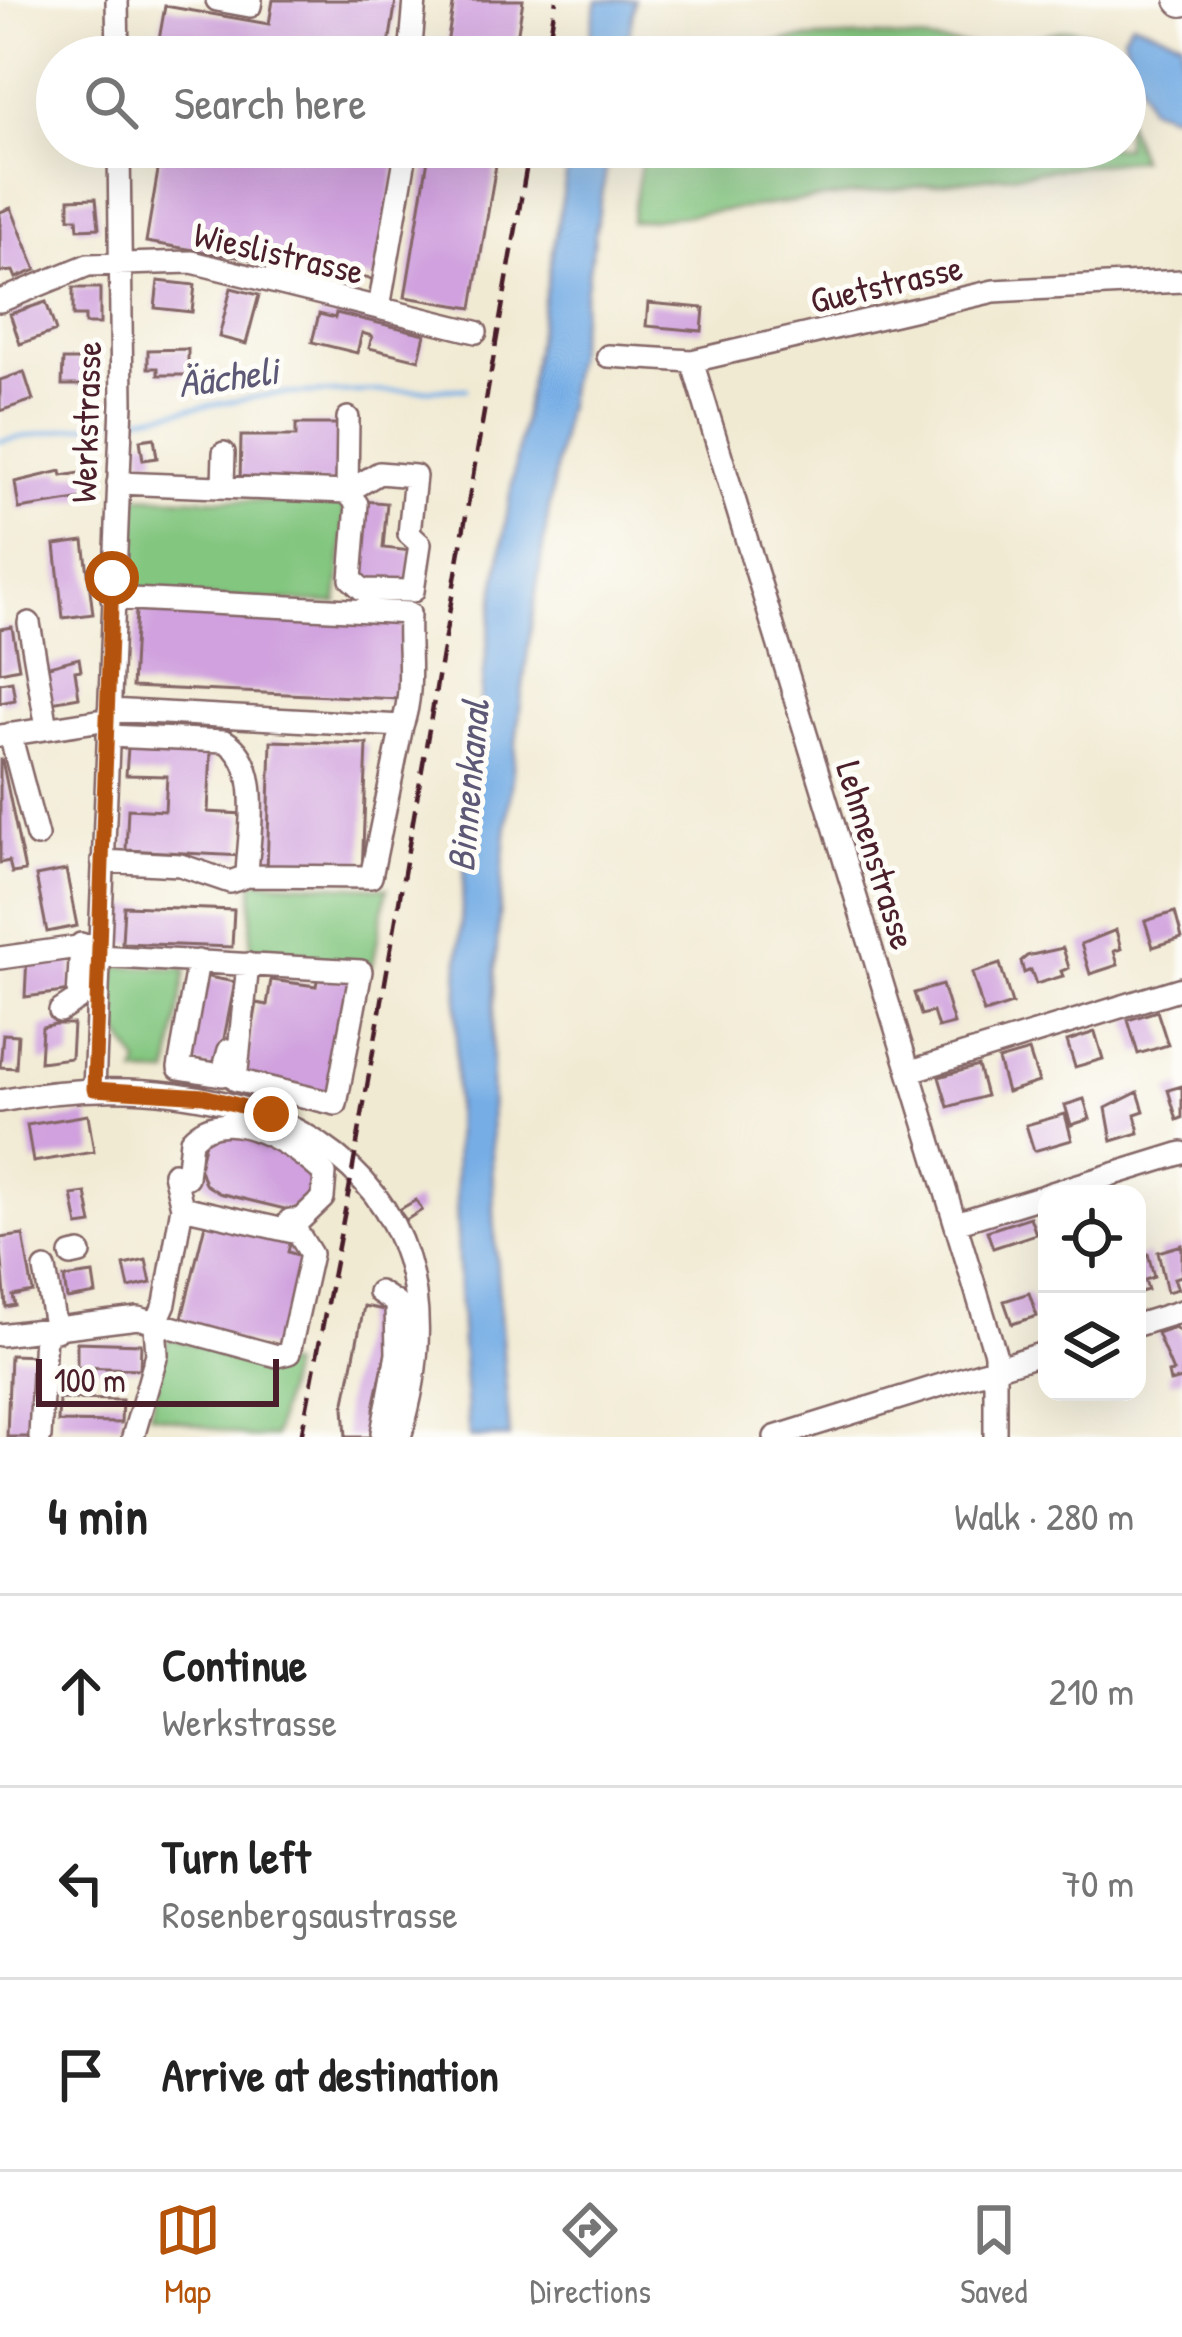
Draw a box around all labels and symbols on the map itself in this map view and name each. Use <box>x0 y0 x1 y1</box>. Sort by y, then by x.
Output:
street label: Wieslistrasse <box>190 209 368 295</box>
street label: Guetstrasse <box>805 242 967 324</box>
street label: Werkstrasse <box>58 340 112 504</box>
water label: Äächeli <box>175 342 285 409</box>
route start <box>85 551 139 605</box>
water label: Binnenkanal <box>433 697 501 874</box>
street label: Lehmenstrasse <box>825 755 929 955</box>
route end <box>244 1087 298 1141</box>
scale bar <box>36 1353 279 1406</box>

